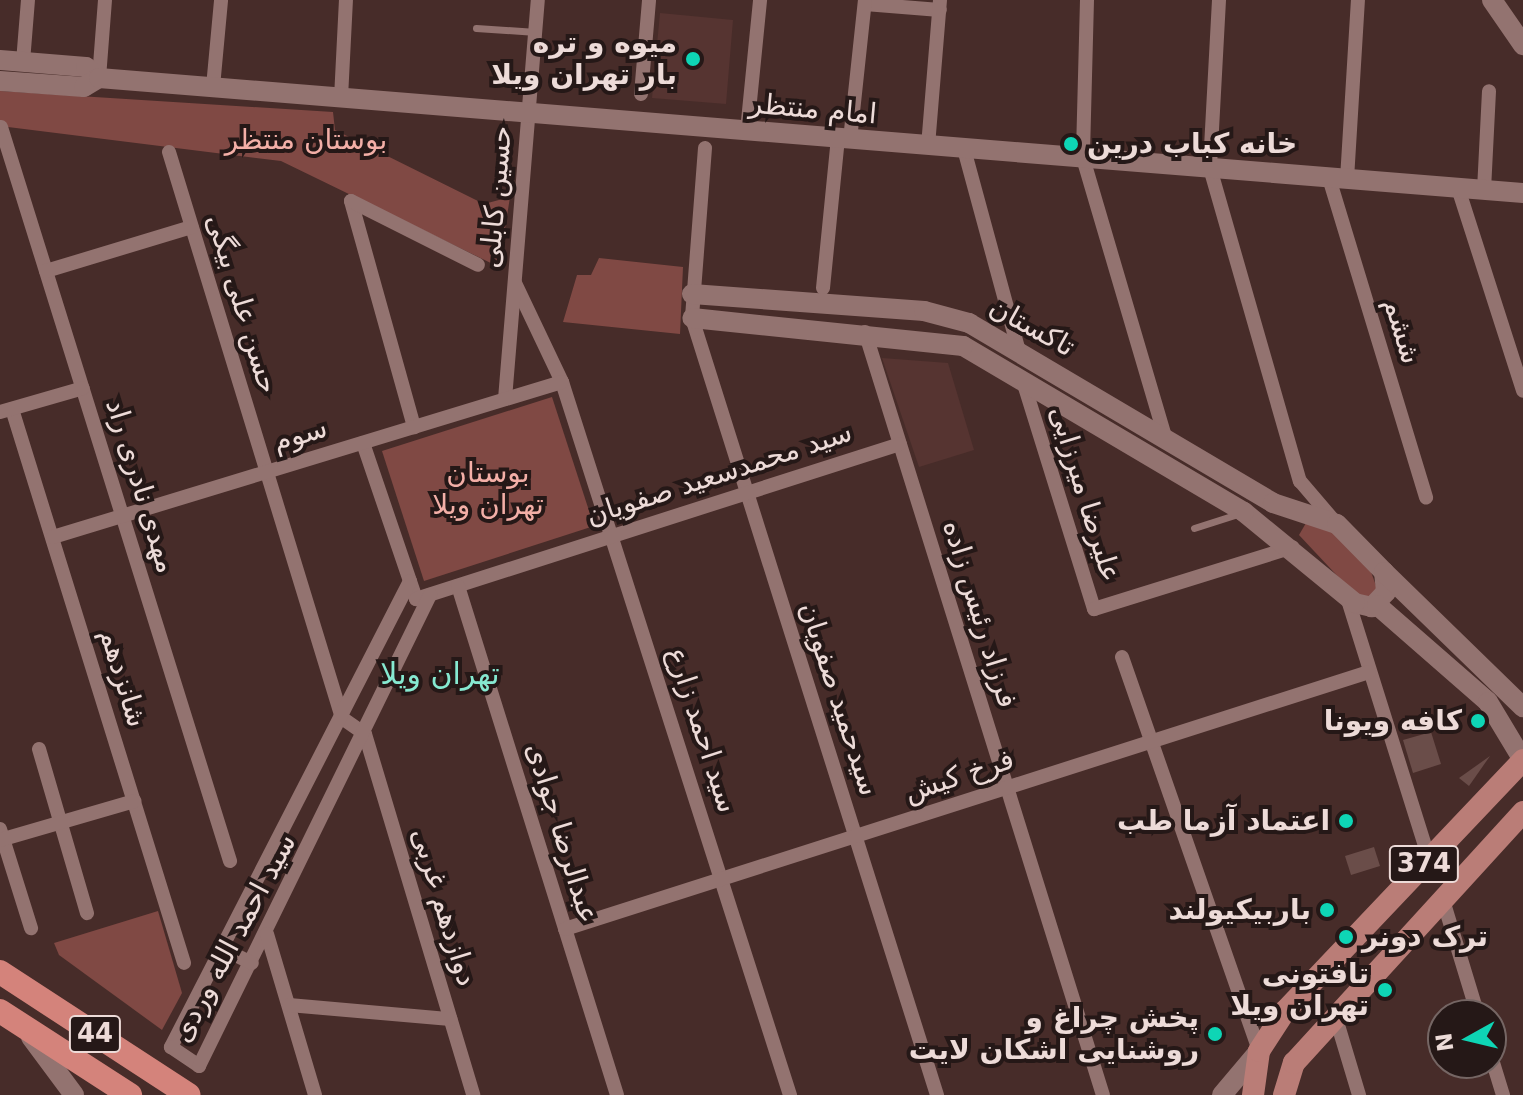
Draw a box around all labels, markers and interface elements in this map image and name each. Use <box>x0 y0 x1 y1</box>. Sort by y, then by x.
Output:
place label: میوه و تره بار تهران ویلا <box>491 26 677 92</box>
marker: میوه و تره بار تهران ویلا <box>684 50 702 68</box>
street label: امام منتظر <box>748 87 878 131</box>
park label: بوستان منتظر <box>225 123 387 157</box>
street label: حسین کابلی <box>473 124 519 270</box>
place label: خانه کباب درین <box>1087 127 1297 161</box>
marker: خانه کباب درین <box>1062 135 1080 153</box>
street label: حسن علی بیگی <box>199 210 285 398</box>
street label: تاکستان <box>984 290 1080 364</box>
street label: ششم <box>1376 294 1428 368</box>
street label: مهدی نادری راد <box>99 395 183 577</box>
street label: علیرضا میرزایی <box>1042 402 1128 586</box>
street label: سوم <box>269 411 331 459</box>
street label: سید محمدسعید صفویان <box>582 415 856 533</box>
park label: بوستان تهران ویلا <box>432 456 544 522</box>
street label: فرزاد رئیس زاده <box>936 516 1024 712</box>
street label: سیدحمید صفویان <box>792 598 886 800</box>
street label: شانزدهم <box>92 625 154 731</box>
street label: سید احمد زارع <box>659 643 745 817</box>
district label: تهران ویلا <box>380 656 500 692</box>
place label: کافه ویونا <box>1324 704 1462 738</box>
marker: کافه ویونا <box>1469 712 1487 730</box>
street label: عبدالرضا جوادی <box>519 739 605 927</box>
street label: فرخ کیش <box>900 743 1018 809</box>
place label: اعتماد آزما طب <box>1117 804 1330 838</box>
marker: اعتماد آزما طب <box>1337 812 1355 830</box>
street label: دوازدهم غربی <box>404 824 484 990</box>
street label: سید احمد الله وردی <box>165 828 303 1048</box>
road number: 374 <box>1388 842 1460 886</box>
place label: باربیکیولند <box>1169 893 1311 927</box>
marker: باربیکیولند <box>1318 901 1336 919</box>
place label: ترک دونر <box>1362 920 1488 954</box>
marker: ترک دونر <box>1337 928 1355 946</box>
place label: تافتونی تهران ویلا <box>1230 957 1369 1023</box>
marker: تافتونی تهران ویلا <box>1376 981 1394 999</box>
north arrow <box>1427 999 1507 1079</box>
place label: پخش چراغ و روشنایی اشکان لایت <box>909 1001 1199 1067</box>
road number: 44 <box>67 1012 123 1056</box>
marker: پخش چراغ و روشنایی اشکان لایت <box>1206 1025 1224 1043</box>
text: N <box>1431 1031 1458 1053</box>

